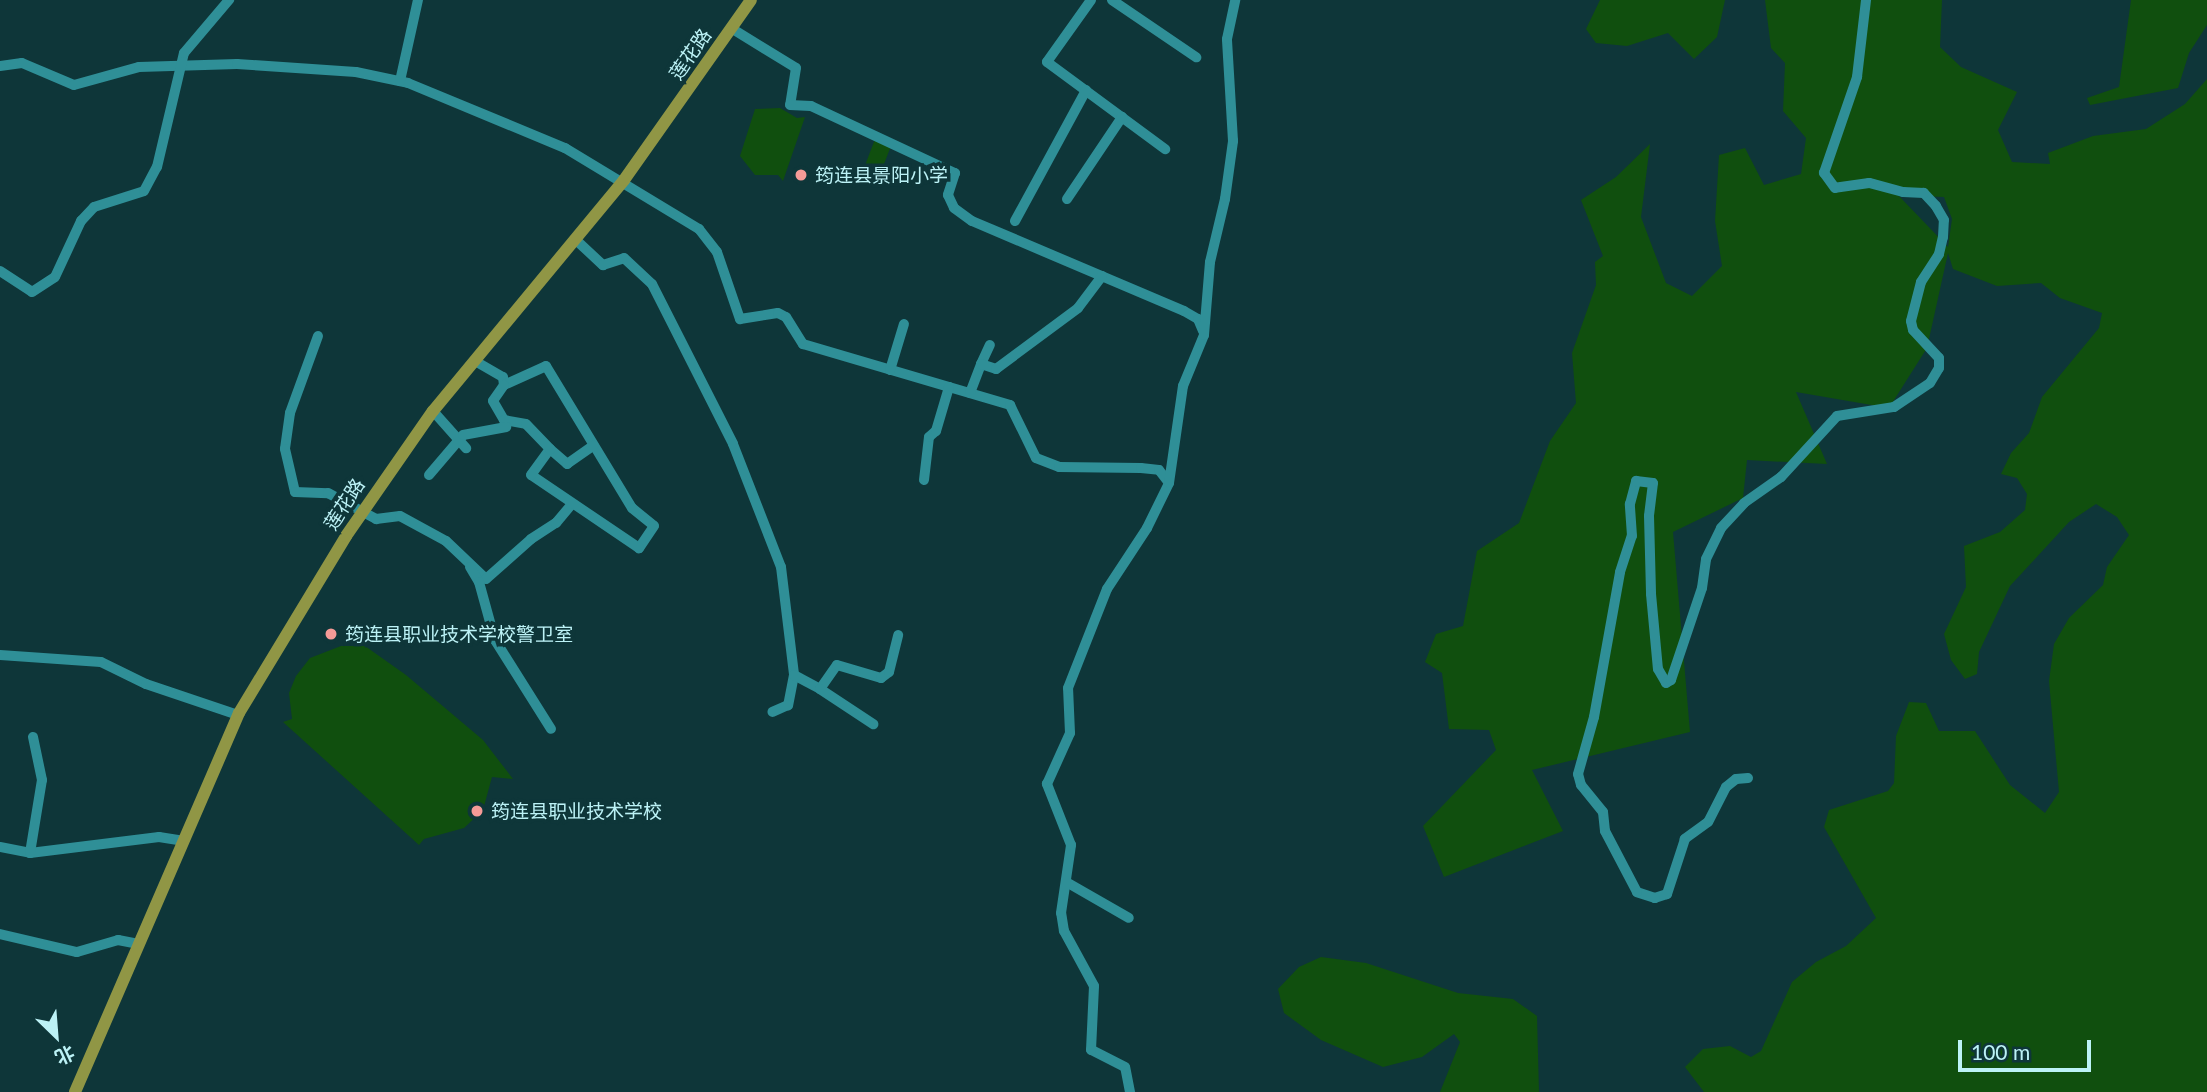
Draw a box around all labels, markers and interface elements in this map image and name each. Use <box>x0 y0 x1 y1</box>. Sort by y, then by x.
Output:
street label: 莲花路 <box>664 24 716 84</box>
place label: 筠连县景阳小学 <box>815 164 948 186</box>
marker: 筠连县景阳小学 <box>793 167 809 183</box>
street label: 莲花路 <box>319 474 369 534</box>
place label: 筠连县职业技术学校警卫室 <box>345 623 573 645</box>
marker: 筠连县职业技术学校警卫室 <box>323 626 339 642</box>
place label: 筠连县职业技术学校 <box>491 800 662 822</box>
marker: 筠连县职业技术学校 <box>469 803 485 819</box>
north arrow <box>21 1001 91 1071</box>
scale bar <box>1962 1026 2095 1070</box>
text: 100 m <box>1971 1039 2030 1064</box>
text: 北 <box>52 1041 79 1070</box>

